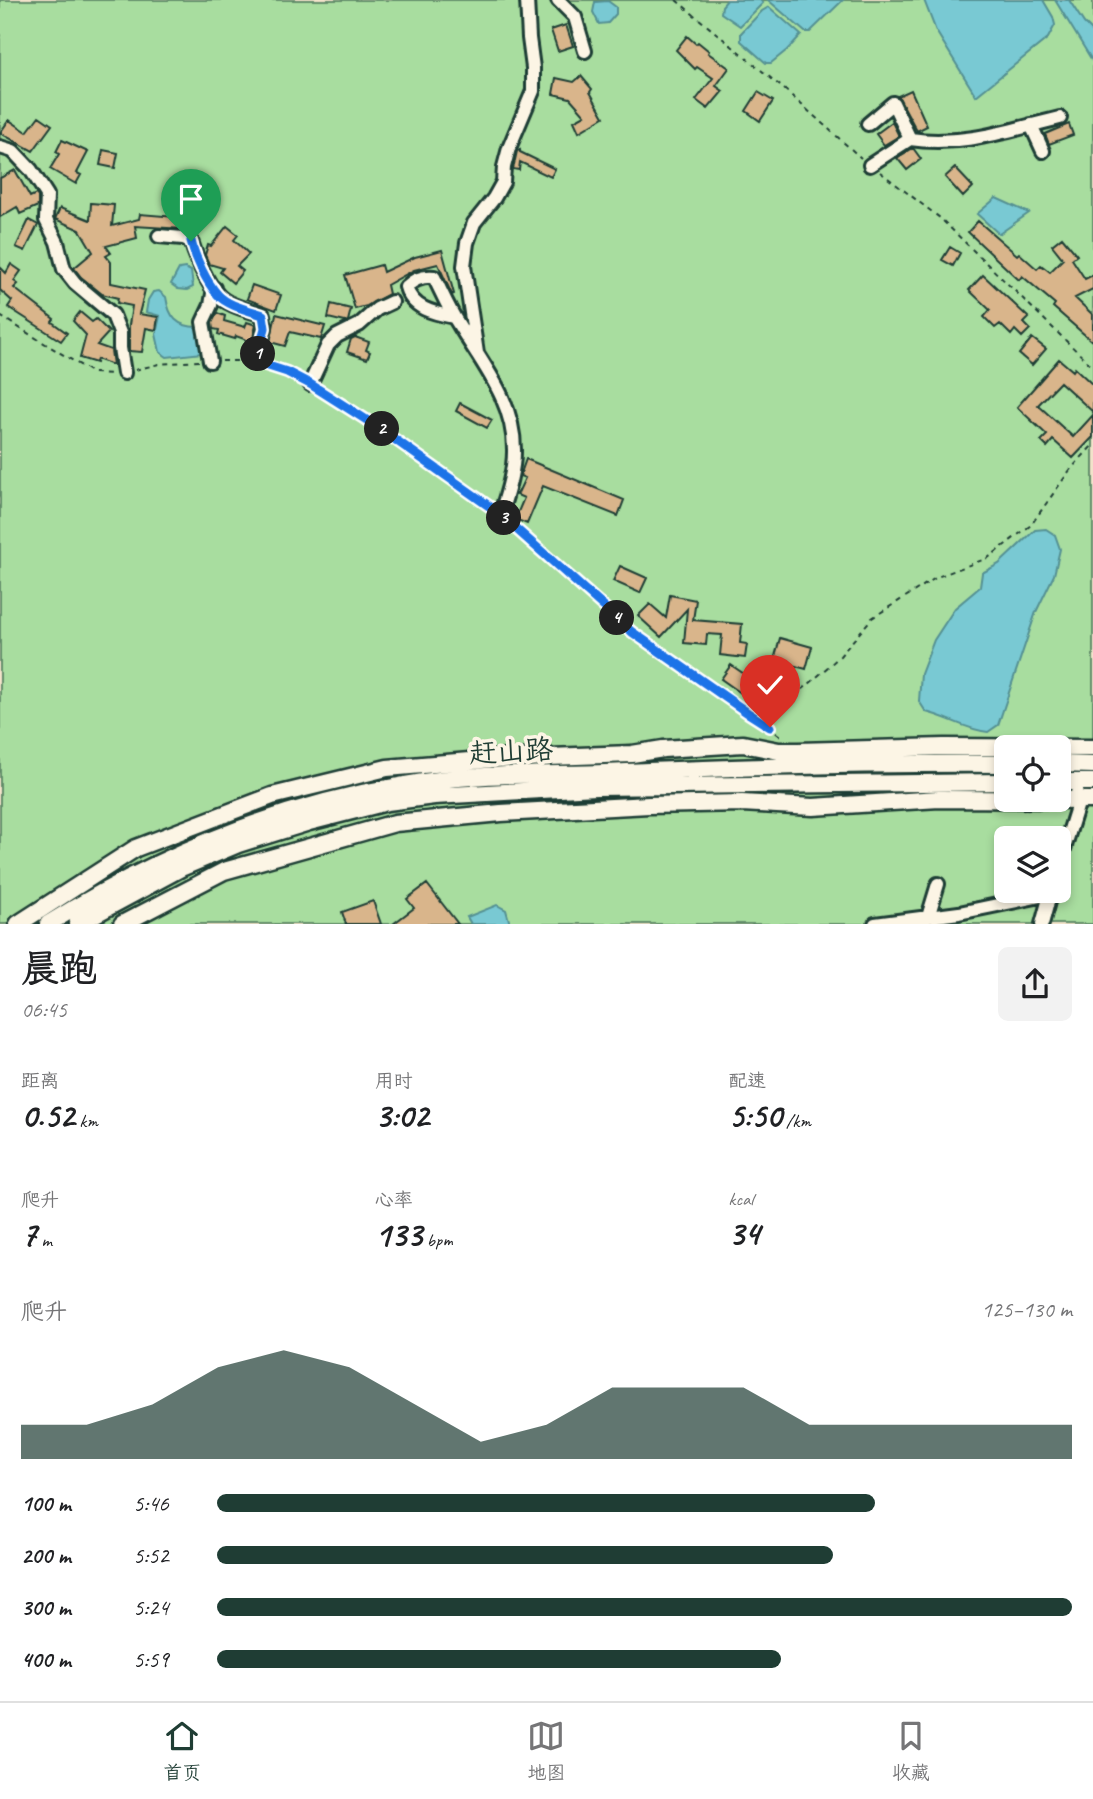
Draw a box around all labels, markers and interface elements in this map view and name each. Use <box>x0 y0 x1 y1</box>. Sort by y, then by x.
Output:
pin <box>161 169 221 241</box>
icon: arrive <box>172 180 210 218</box>
pin: 1 <box>240 336 276 372</box>
text: 1 <box>253 341 262 365</box>
pin: 2 <box>364 412 400 446</box>
text: 2 <box>377 416 386 440</box>
pin: 3 <box>486 500 522 536</box>
text: 3 <box>499 505 508 529</box>
pin: 4 <box>600 600 634 636</box>
text: 4 <box>612 605 621 629</box>
pin <box>740 655 800 727</box>
icon: check <box>751 666 789 704</box>
street label: 赶山路 <box>468 731 554 771</box>
map controls <box>994 735 1071 903</box>
button: locate <box>994 735 1071 812</box>
button: layers <box>994 826 1071 903</box>
text: 晨跑 <box>21 945 97 992</box>
button: share <box>998 947 1072 1021</box>
text: 06:45 <box>21 995 67 1024</box>
text: 距离 <box>21 1069 59 1093</box>
text: 用时 <box>375 1069 413 1093</box>
text: 配速 <box>728 1069 766 1093</box>
text: 0.52 <box>21 1093 75 1138</box>
text: 3:02 <box>375 1093 429 1138</box>
text: 5:50 <box>728 1093 781 1138</box>
text: km <box>75 1109 98 1133</box>
text: /km <box>781 1109 811 1133</box>
text: kcal <box>728 1187 753 1211</box>
text: 爬升 <box>21 1188 59 1212</box>
text: 心率 <box>375 1188 413 1212</box>
text: 34 <box>728 1211 760 1256</box>
text: 7 <box>21 1212 37 1257</box>
text: 133 <box>375 1212 422 1257</box>
text: m <box>37 1228 52 1252</box>
text: bpm <box>422 1228 453 1252</box>
text: 125–130 m <box>981 1295 1072 1324</box>
text: 爬升 <box>21 1297 67 1326</box>
text: 100 m <box>21 1489 71 1518</box>
text: 5:46 <box>133 1489 169 1518</box>
text: 200 m <box>21 1541 71 1570</box>
text: 5:52 <box>133 1541 169 1570</box>
text: 300 m <box>21 1593 71 1622</box>
text: 5:24 <box>133 1593 169 1622</box>
text: 400 m <box>21 1645 71 1674</box>
text: 5:59 <box>133 1645 169 1674</box>
tab: 首页 <box>163 1717 201 1785</box>
tab: 地图 <box>527 1717 566 1785</box>
tab: 收藏 <box>892 1717 930 1785</box>

